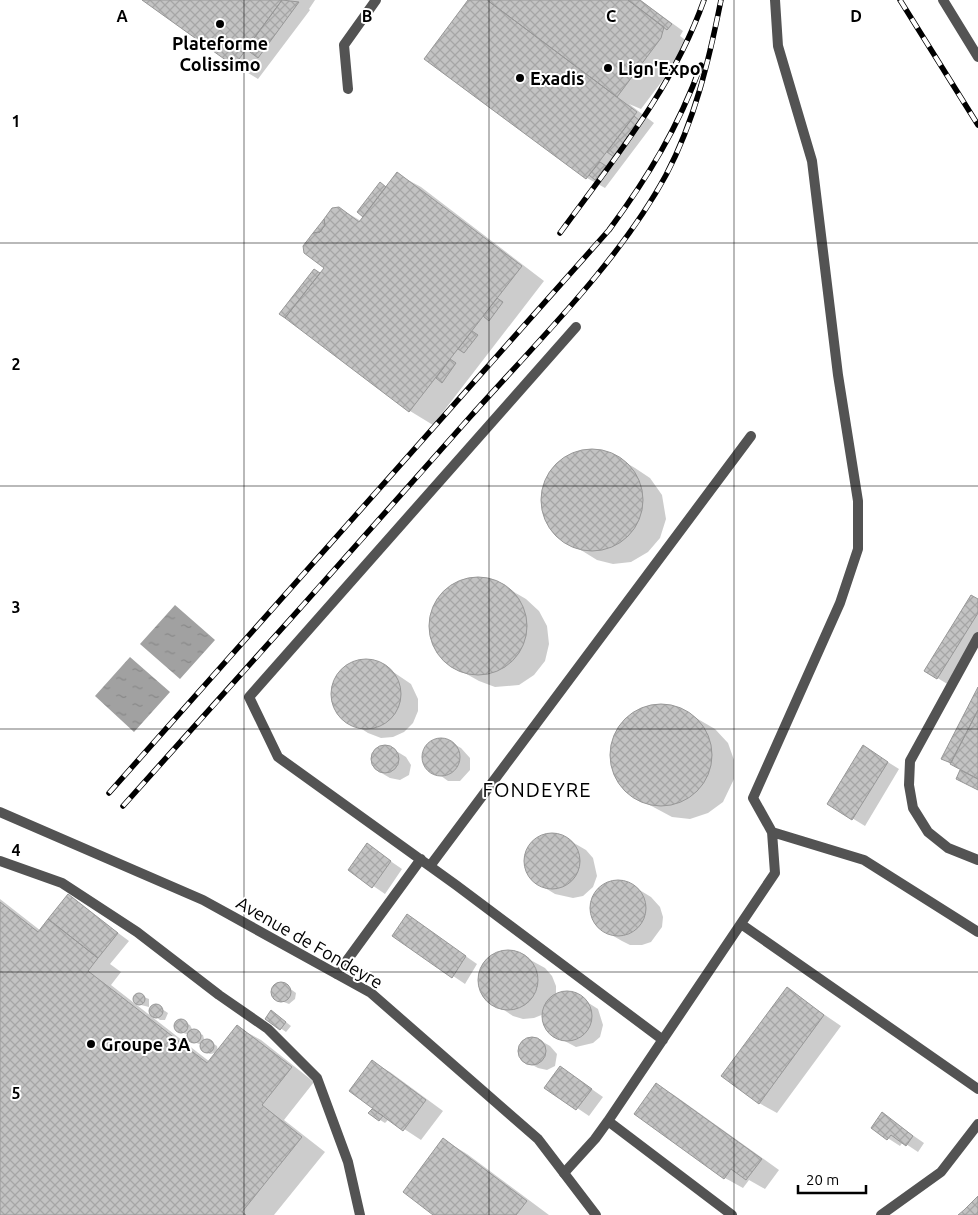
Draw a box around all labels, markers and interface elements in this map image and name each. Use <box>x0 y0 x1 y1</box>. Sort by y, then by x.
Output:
text: A <box>116 7 128 25</box>
text: B <box>362 7 372 25</box>
text: C <box>606 7 616 25</box>
text: D <box>850 7 862 25</box>
marker: Plateforme Colissimo <box>214 18 226 30</box>
place label: Plateforme Colissimo <box>172 33 268 74</box>
place label: Lign'Expo <box>618 58 701 78</box>
marker: Lign'Expo <box>602 62 614 74</box>
place label: Exadis <box>530 68 585 88</box>
marker: Exadis <box>514 72 526 84</box>
text: 1 <box>11 112 21 130</box>
text: 2 <box>11 355 21 373</box>
text: 3 <box>11 598 21 616</box>
district label: FONDEYRE <box>483 778 591 801</box>
text: 4 <box>11 841 21 859</box>
street label: Avenue de Fondeyre <box>233 892 387 992</box>
place label: Groupe 3A <box>101 1034 191 1054</box>
marker: Groupe 3A <box>85 1038 97 1050</box>
text: 5 <box>11 1084 21 1102</box>
scale bar <box>798 1162 866 1194</box>
text: 20 m <box>806 1171 839 1188</box>

